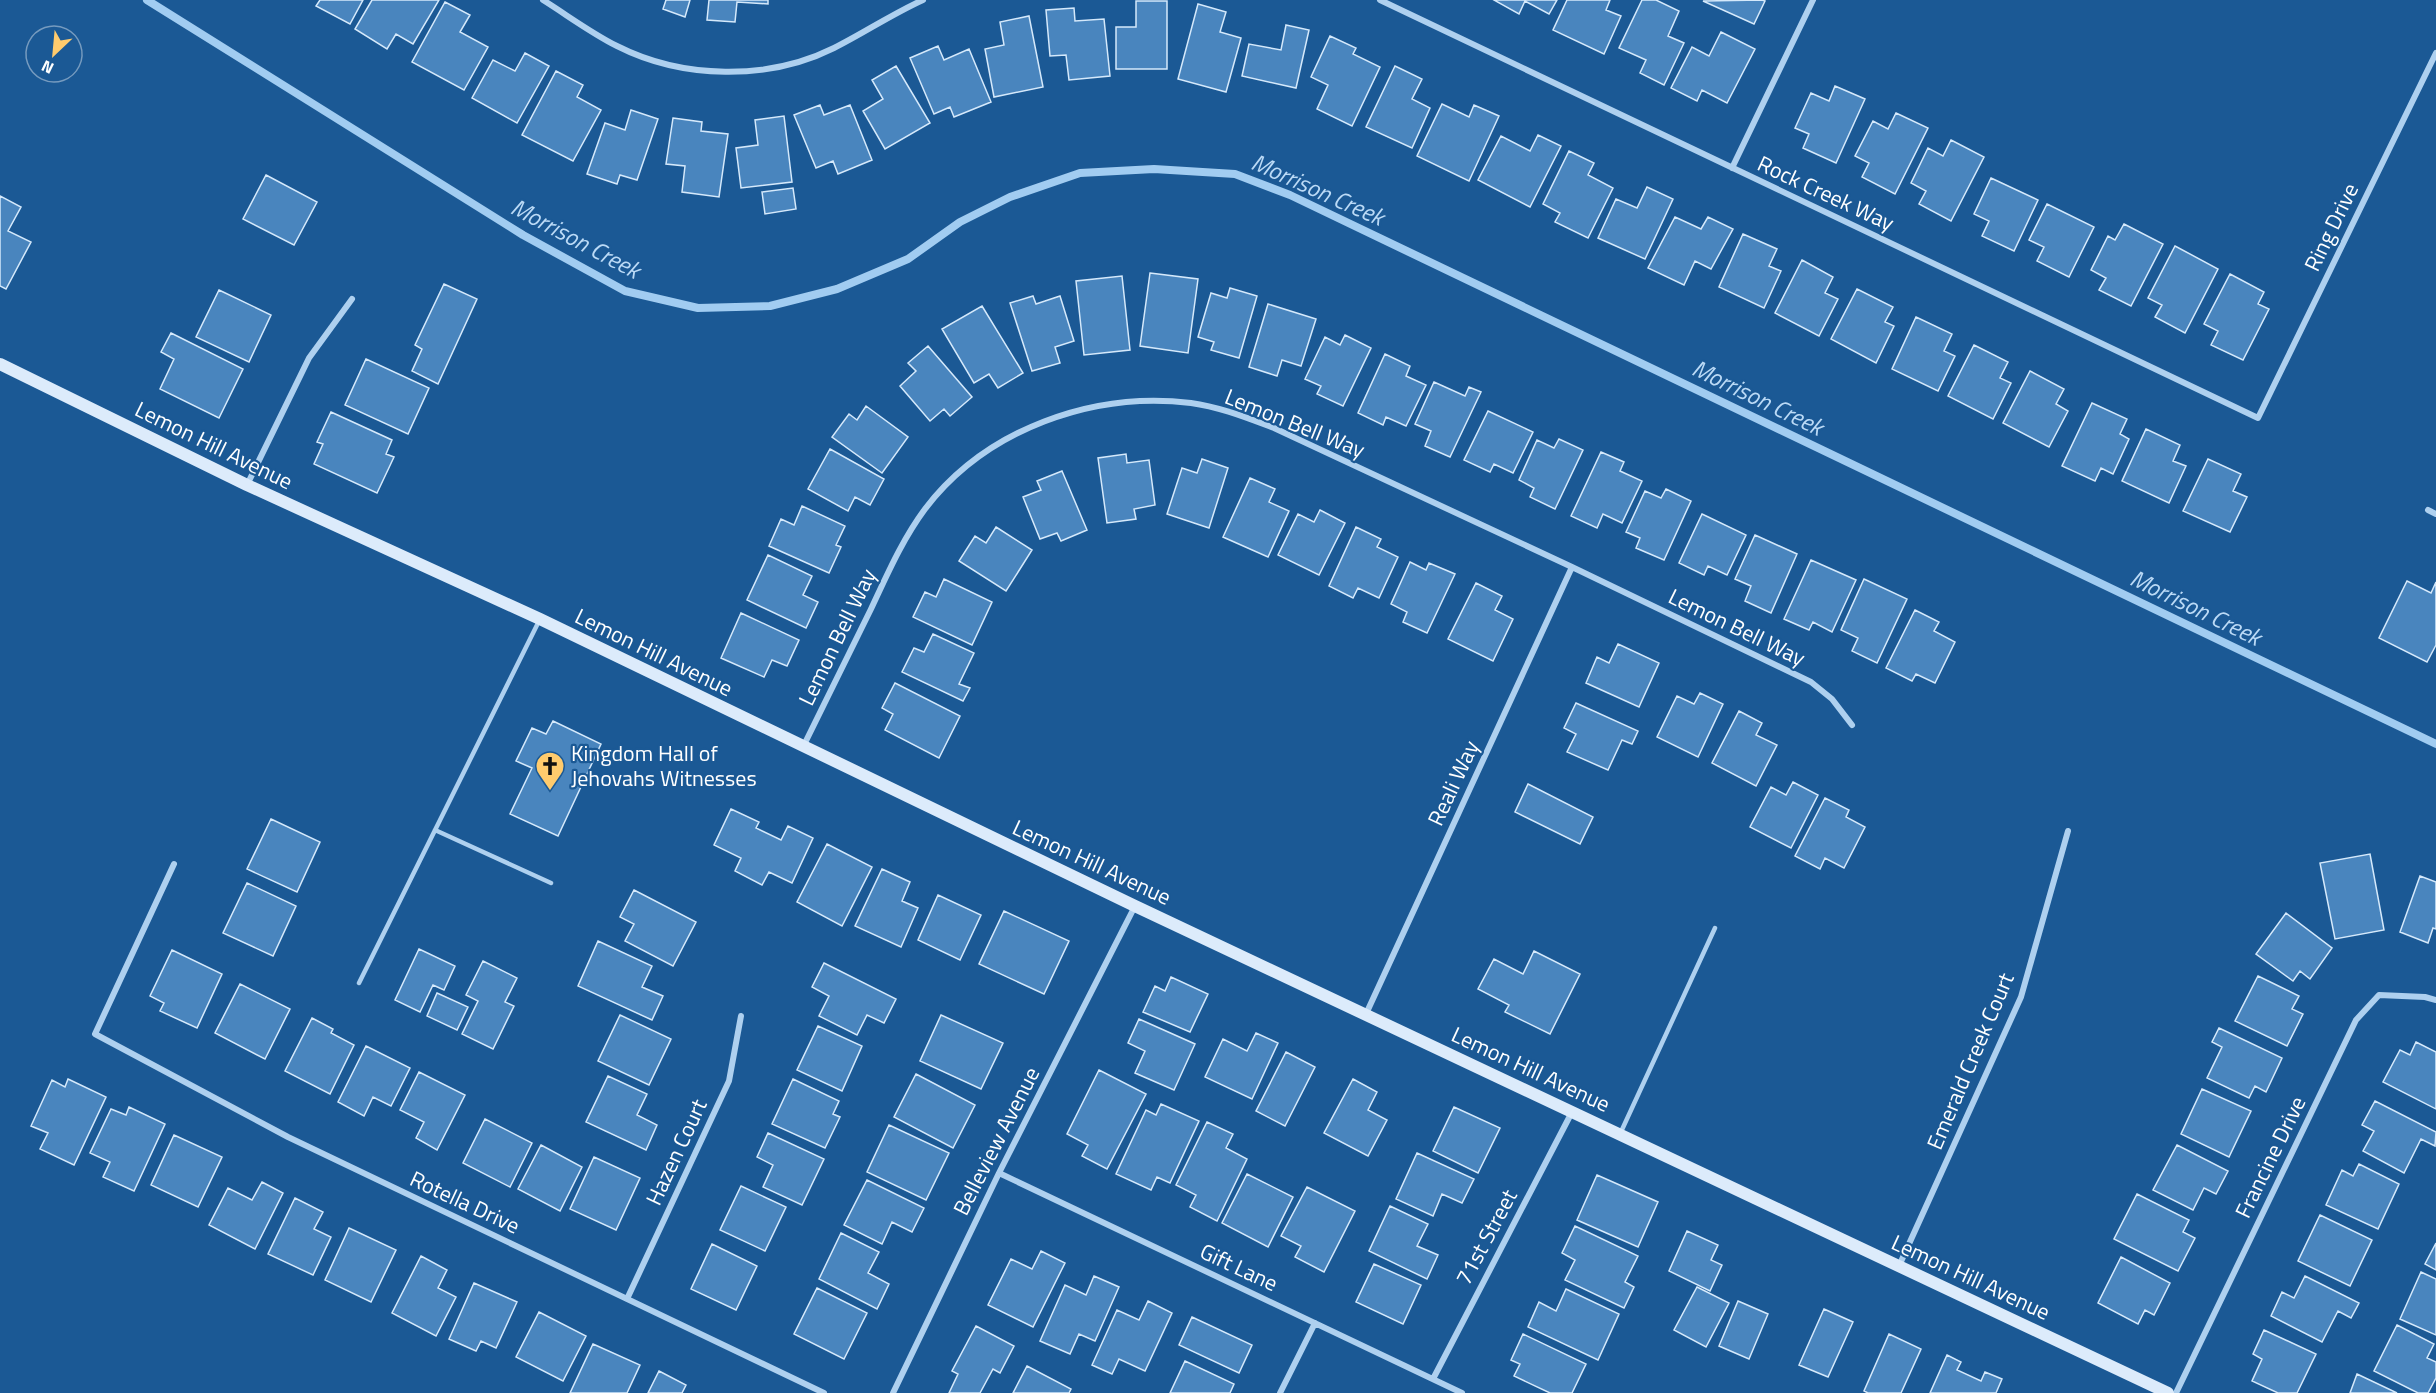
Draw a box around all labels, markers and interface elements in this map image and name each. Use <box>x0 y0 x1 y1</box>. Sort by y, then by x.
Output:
north arrow <box>24 24 84 84</box>
text: N <box>37 54 58 81</box>
water label: Morrison Creek <box>1246 144 1393 236</box>
street label: Rock Creek Way <box>1752 146 1900 240</box>
street label: Ring Drive <box>2295 177 2367 277</box>
water label: Morrison Creek <box>505 189 650 289</box>
water label: Morrison Creek <box>1686 350 1833 446</box>
street label: Lemon Bell Way <box>1220 379 1371 467</box>
street label: Lemon Hill Avenue <box>129 392 299 498</box>
water label: Morrison Creek <box>2124 560 2271 656</box>
street label: Lemon Bell Way <box>789 562 885 711</box>
street label: Lemon Bell Way <box>1663 579 1812 675</box>
street label: Lemon Hill Avenue <box>569 599 739 705</box>
street label: Reali Way <box>1418 734 1488 831</box>
place label: Kingdom Hall of Jehovahs Witnesses <box>571 736 757 795</box>
church icon: Kingdom Hall of Jehovahs Witnesses <box>534 750 566 792</box>
street label: Lemon Hill Avenue <box>1007 810 1177 914</box>
street label: Emerald Creek Court <box>1917 967 2023 1155</box>
street label: Lemon Hill Avenue <box>1446 1017 1616 1121</box>
street label: Belleview Avenue <box>944 1061 1048 1221</box>
street label: Francine Drive <box>2226 1090 2314 1224</box>
street label: Hazen Court <box>637 1093 716 1211</box>
street label: Rotella Drive <box>404 1162 526 1242</box>
street label: 71st Street <box>1447 1183 1526 1291</box>
street label: Lemon Hill Avenue <box>1886 1225 2056 1329</box>
street label: Gift Lane <box>1194 1234 1284 1300</box>

